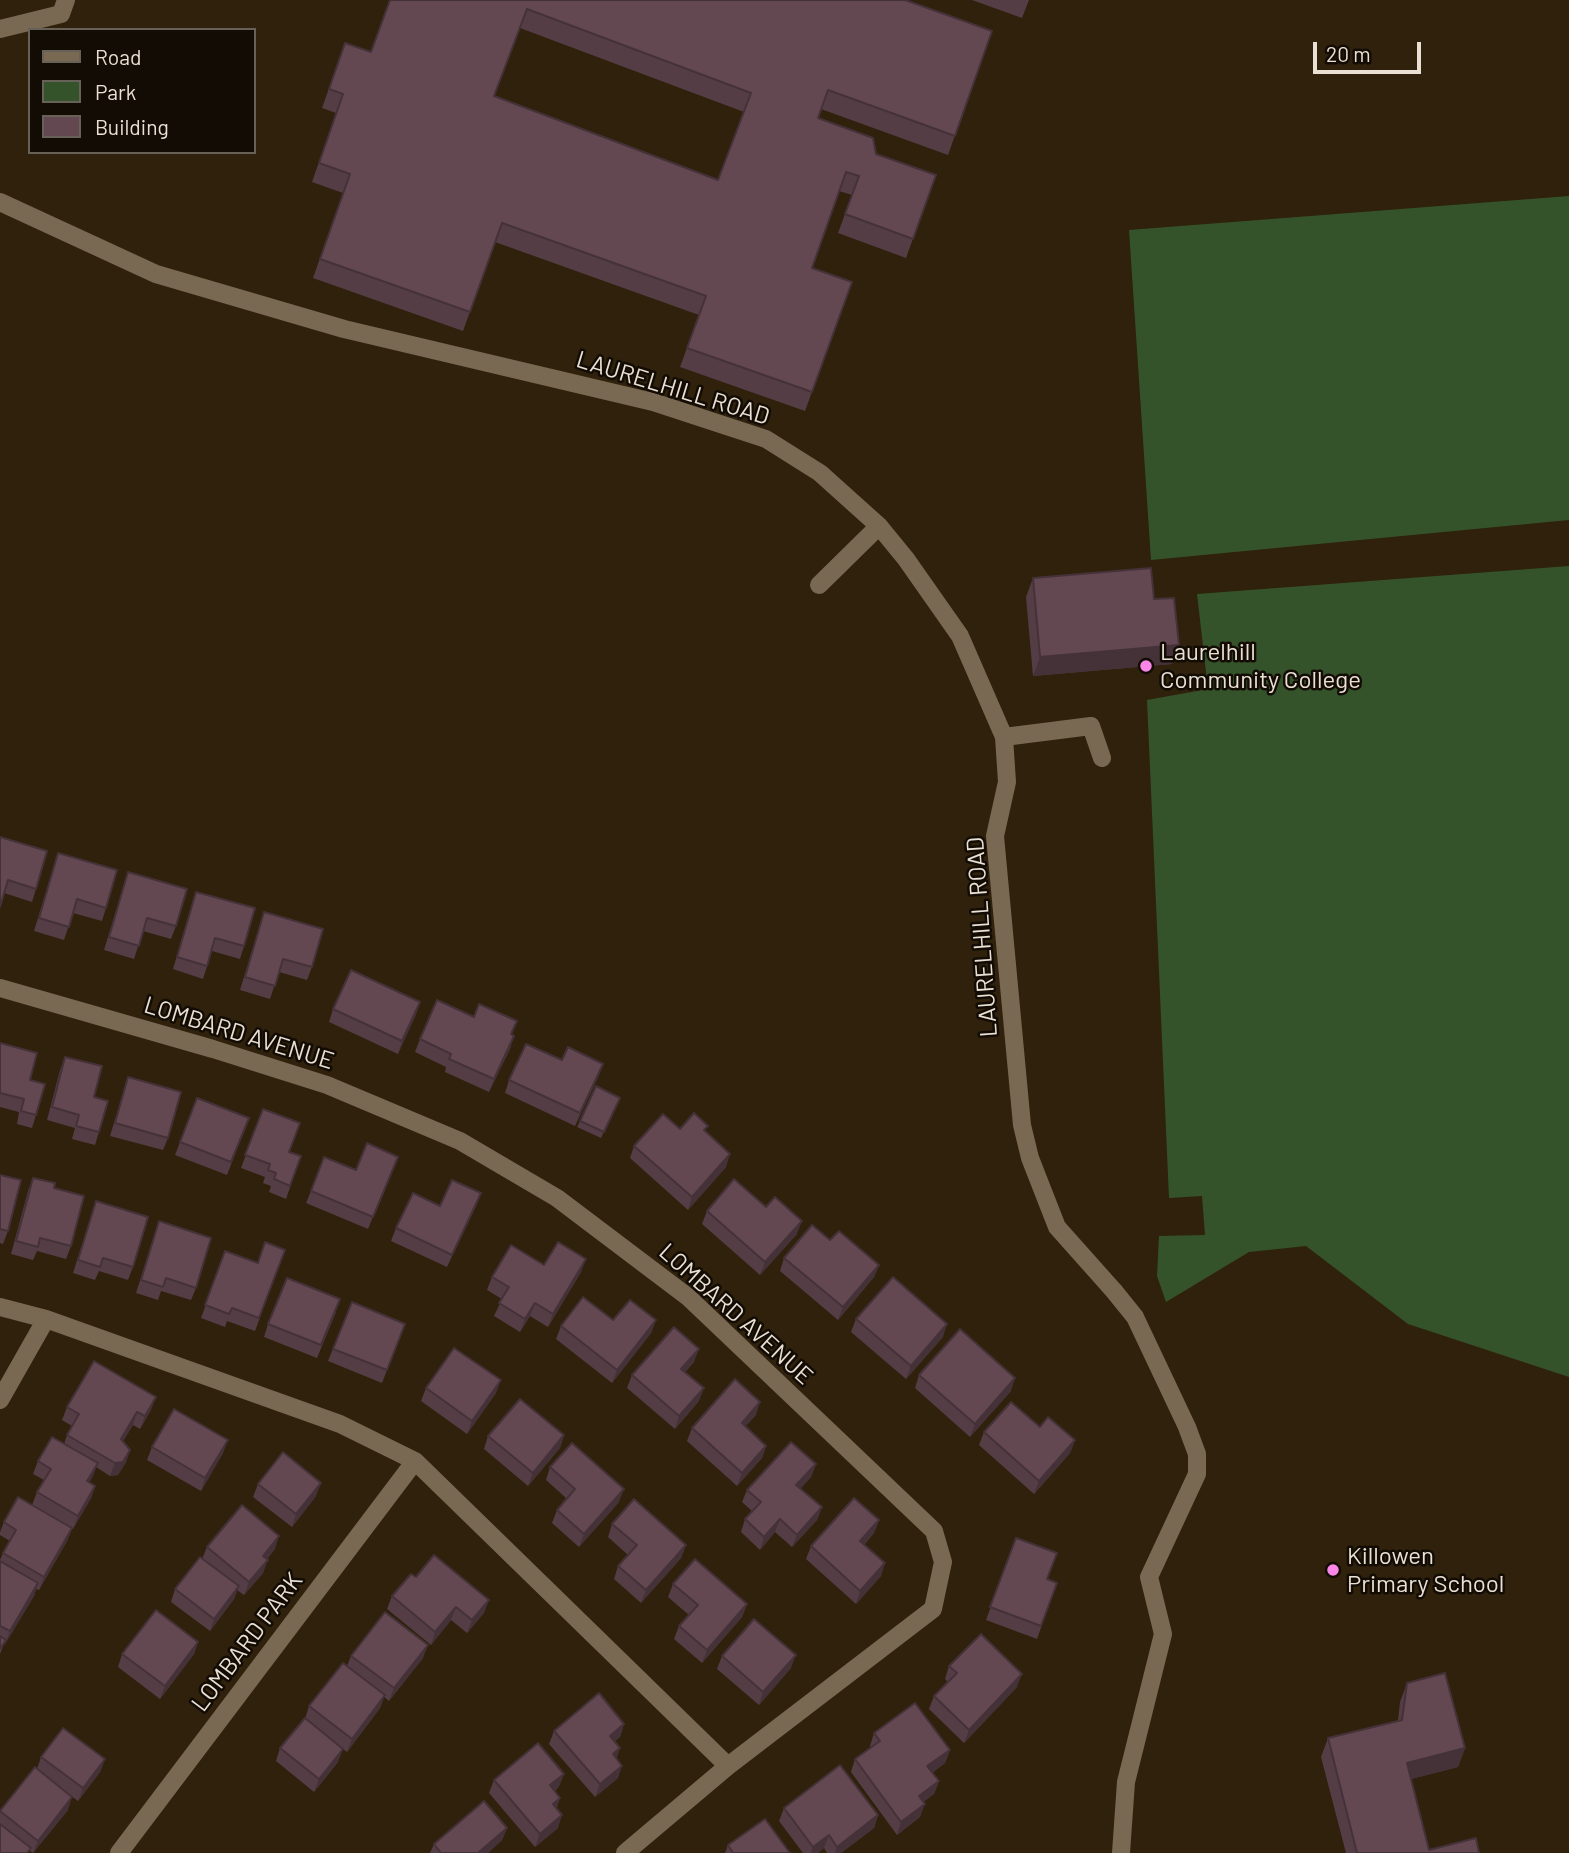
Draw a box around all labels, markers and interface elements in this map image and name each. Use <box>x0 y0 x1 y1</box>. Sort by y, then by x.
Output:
legend <box>28 28 256 154</box>
scale bar <box>1317 28 1426 72</box>
text: 20 m <box>1326 41 1371 66</box>
text: Road <box>95 44 141 69</box>
text: Park <box>95 79 136 104</box>
text: Building <box>95 114 169 139</box>
street label: LAURELHILL ROAD <box>573 345 773 431</box>
place label: Laurelhill Community College <box>1160 638 1361 694</box>
marker: Laurelhill Community College <box>1138 658 1154 674</box>
street label: LAURELHILL ROAD <box>961 836 1003 1038</box>
street label: LOMBARD AVENUE <box>141 990 337 1076</box>
street label: LOMBARD AVENUE <box>653 1237 819 1391</box>
place label: Killowen Primary School <box>1347 1542 1504 1598</box>
marker: Killowen Primary School <box>1325 1562 1341 1578</box>
street label: LOMBARD PARK <box>185 1567 309 1717</box>

